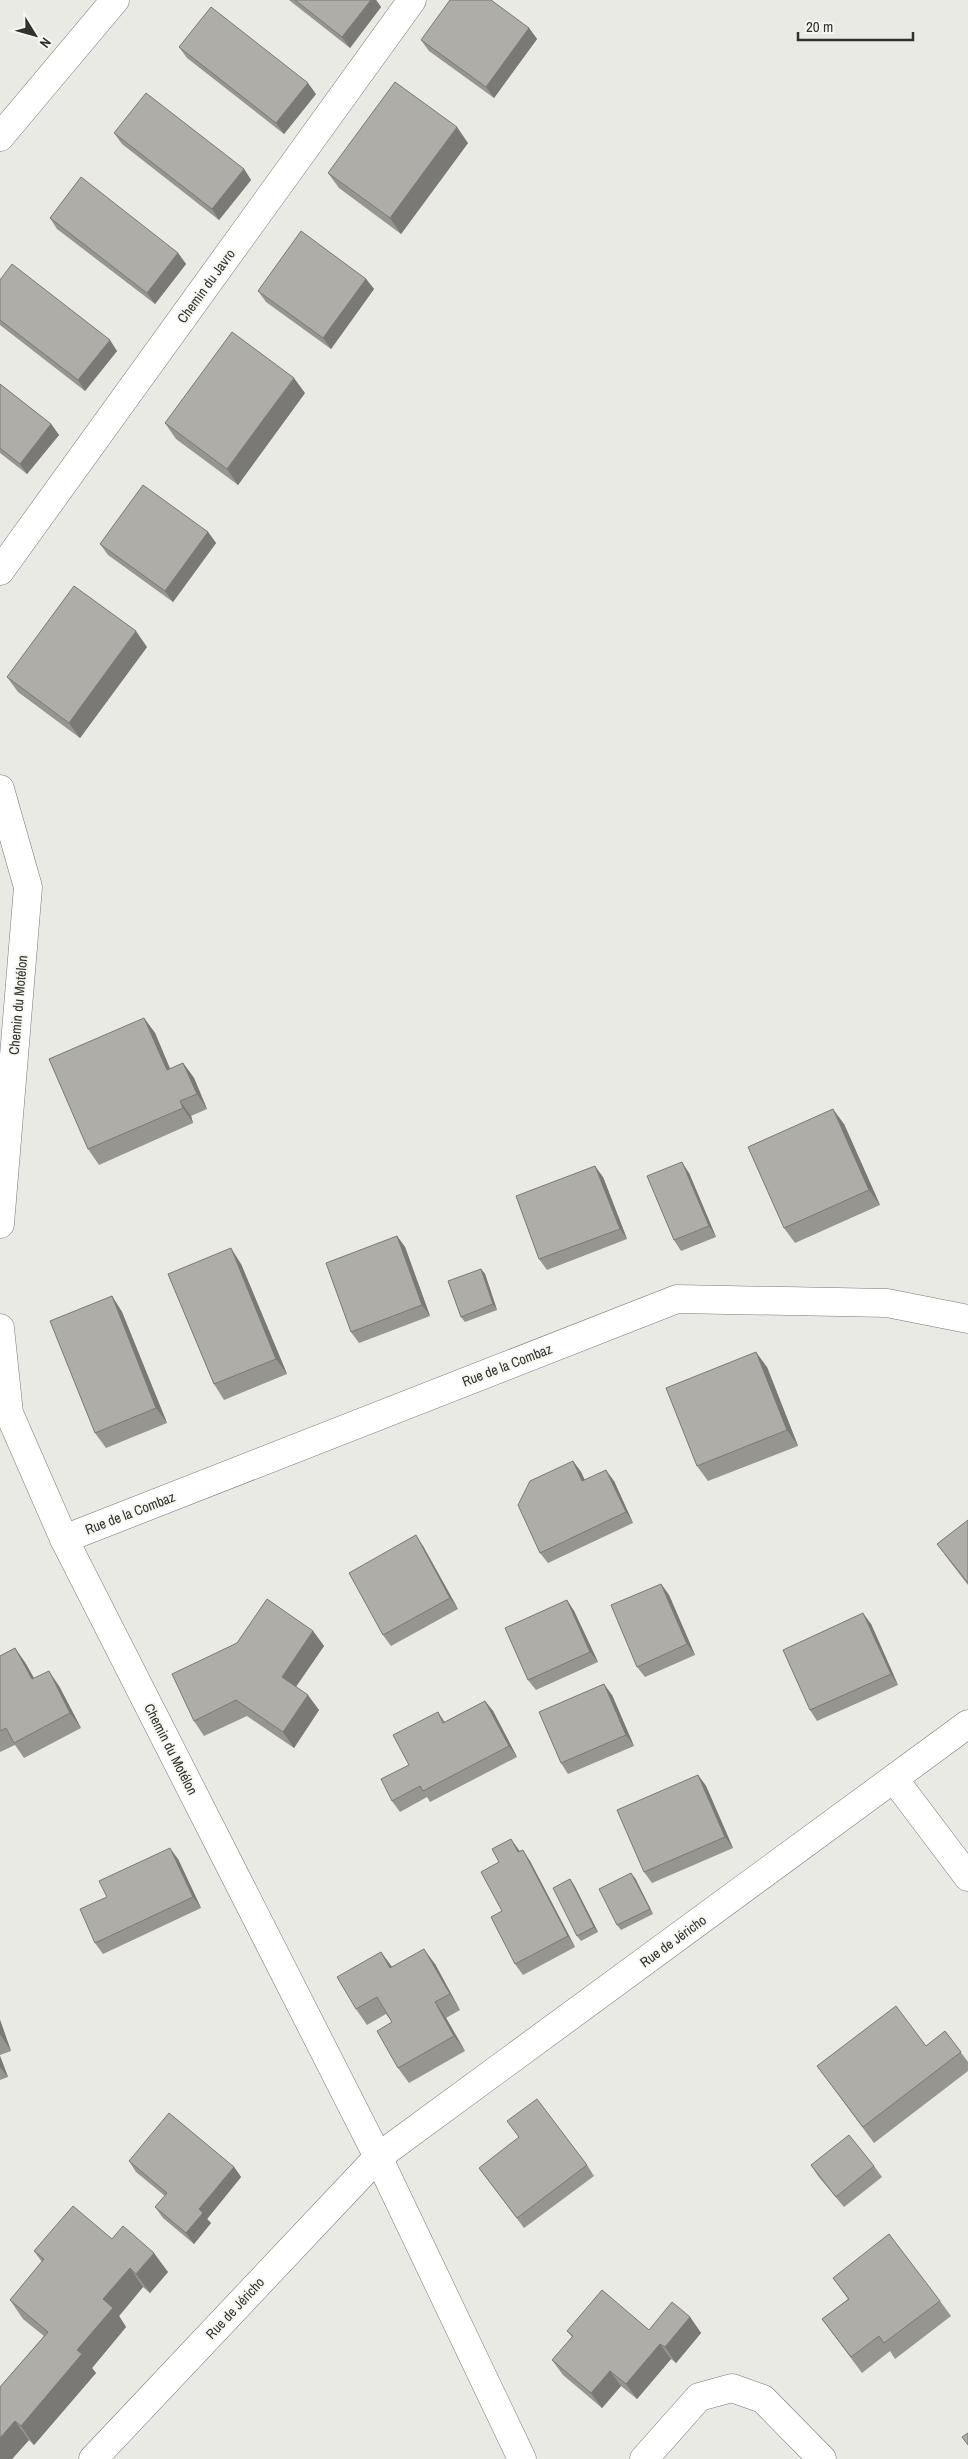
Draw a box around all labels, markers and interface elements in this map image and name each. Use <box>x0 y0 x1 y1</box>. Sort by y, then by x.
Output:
north arrow <box>10 10 60 60</box>
scale bar <box>798 10 913 42</box>
text: 20 m <box>806 16 833 37</box>
text: N <box>36 34 55 52</box>
street label: Chemin du Javro <box>173 245 239 327</box>
street label: Chemin du Motélon <box>5 954 31 1056</box>
street label: Rue de la Combaz <box>459 1339 555 1390</box>
street label: Rue de la Combaz <box>82 1487 178 1538</box>
street label: Chemin du Motélon <box>140 1700 202 1798</box>
street label: Rue de Jéricho <box>636 1911 710 1971</box>
street label: Rue de Jéricho <box>202 2273 268 2343</box>

